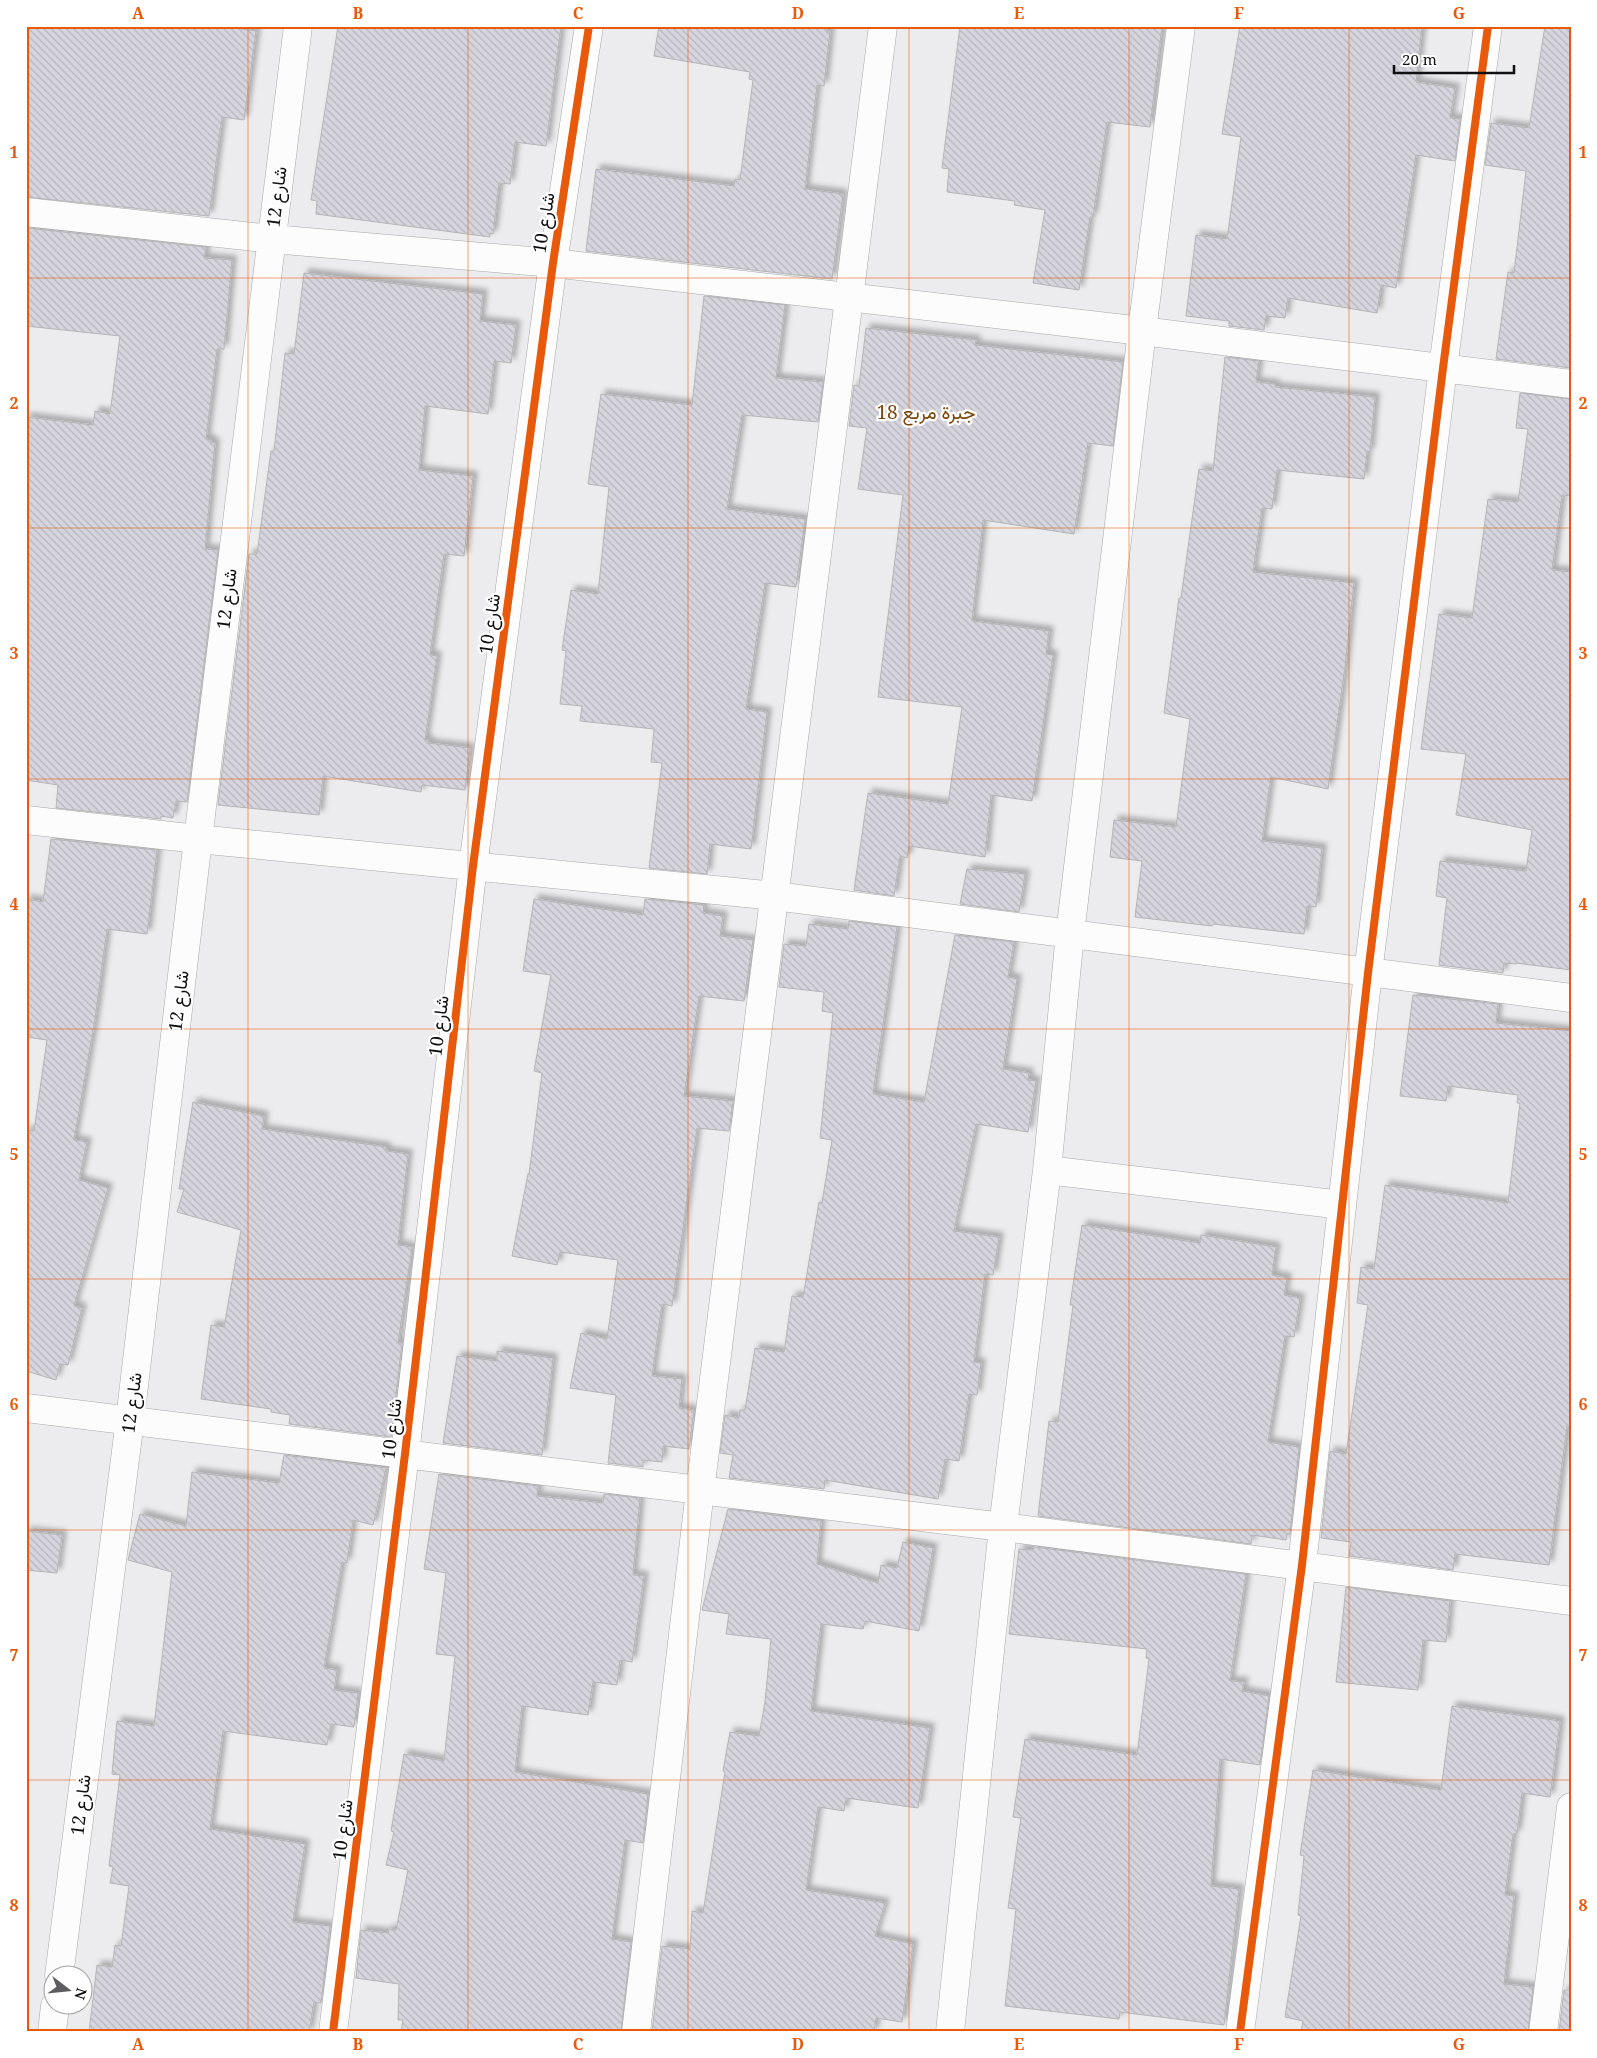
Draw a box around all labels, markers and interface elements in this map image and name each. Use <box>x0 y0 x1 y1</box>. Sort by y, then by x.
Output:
text: A <box>132 2 145 24</box>
text: B <box>353 2 364 24</box>
text: C <box>573 2 584 24</box>
text: D <box>792 2 804 24</box>
text: E <box>1014 2 1024 24</box>
text: F <box>1234 2 1244 24</box>
text: G <box>1453 2 1465 24</box>
scale bar <box>1394 42 1514 74</box>
text: 20 m <box>1402 49 1437 69</box>
text: 1 <box>9 141 19 163</box>
text: 1 <box>1578 141 1588 163</box>
street label: شارع 12 <box>260 165 293 229</box>
street label: شارع 10 <box>526 191 561 255</box>
text: 2 <box>9 392 19 414</box>
text: 2 <box>1578 392 1588 414</box>
district label: جبرة مربع 18 <box>876 399 976 426</box>
street label: شارع 12 <box>210 567 243 631</box>
street label: شارع 10 <box>473 592 506 656</box>
text: 3 <box>9 642 19 664</box>
text: 3 <box>1578 642 1588 664</box>
text: 4 <box>9 893 19 915</box>
text: 4 <box>1578 893 1588 915</box>
street label: شارع 12 <box>162 969 195 1033</box>
street label: شارع 10 <box>422 994 455 1058</box>
text: 5 <box>9 1143 19 1165</box>
text: 5 <box>1578 1143 1588 1165</box>
street label: شارع 12 <box>115 1371 148 1435</box>
text: 6 <box>9 1393 19 1415</box>
text: 6 <box>1578 1393 1588 1415</box>
street label: شارع 10 <box>375 1397 408 1461</box>
text: 7 <box>9 1644 19 1666</box>
text: 7 <box>1578 1644 1588 1666</box>
street label: شارع 12 <box>64 1773 97 1837</box>
street label: شارع 10 <box>326 1798 359 1862</box>
text: 8 <box>9 1894 19 1916</box>
text: 8 <box>1578 1894 1588 1916</box>
north arrow <box>42 1966 92 2016</box>
text: N <box>70 1986 92 2002</box>
text: A <box>132 2033 145 2055</box>
text: B <box>353 2033 364 2055</box>
text: C <box>573 2033 584 2055</box>
text: D <box>792 2033 804 2055</box>
text: E <box>1014 2033 1024 2055</box>
text: F <box>1234 2033 1244 2055</box>
text: G <box>1453 2033 1465 2055</box>

